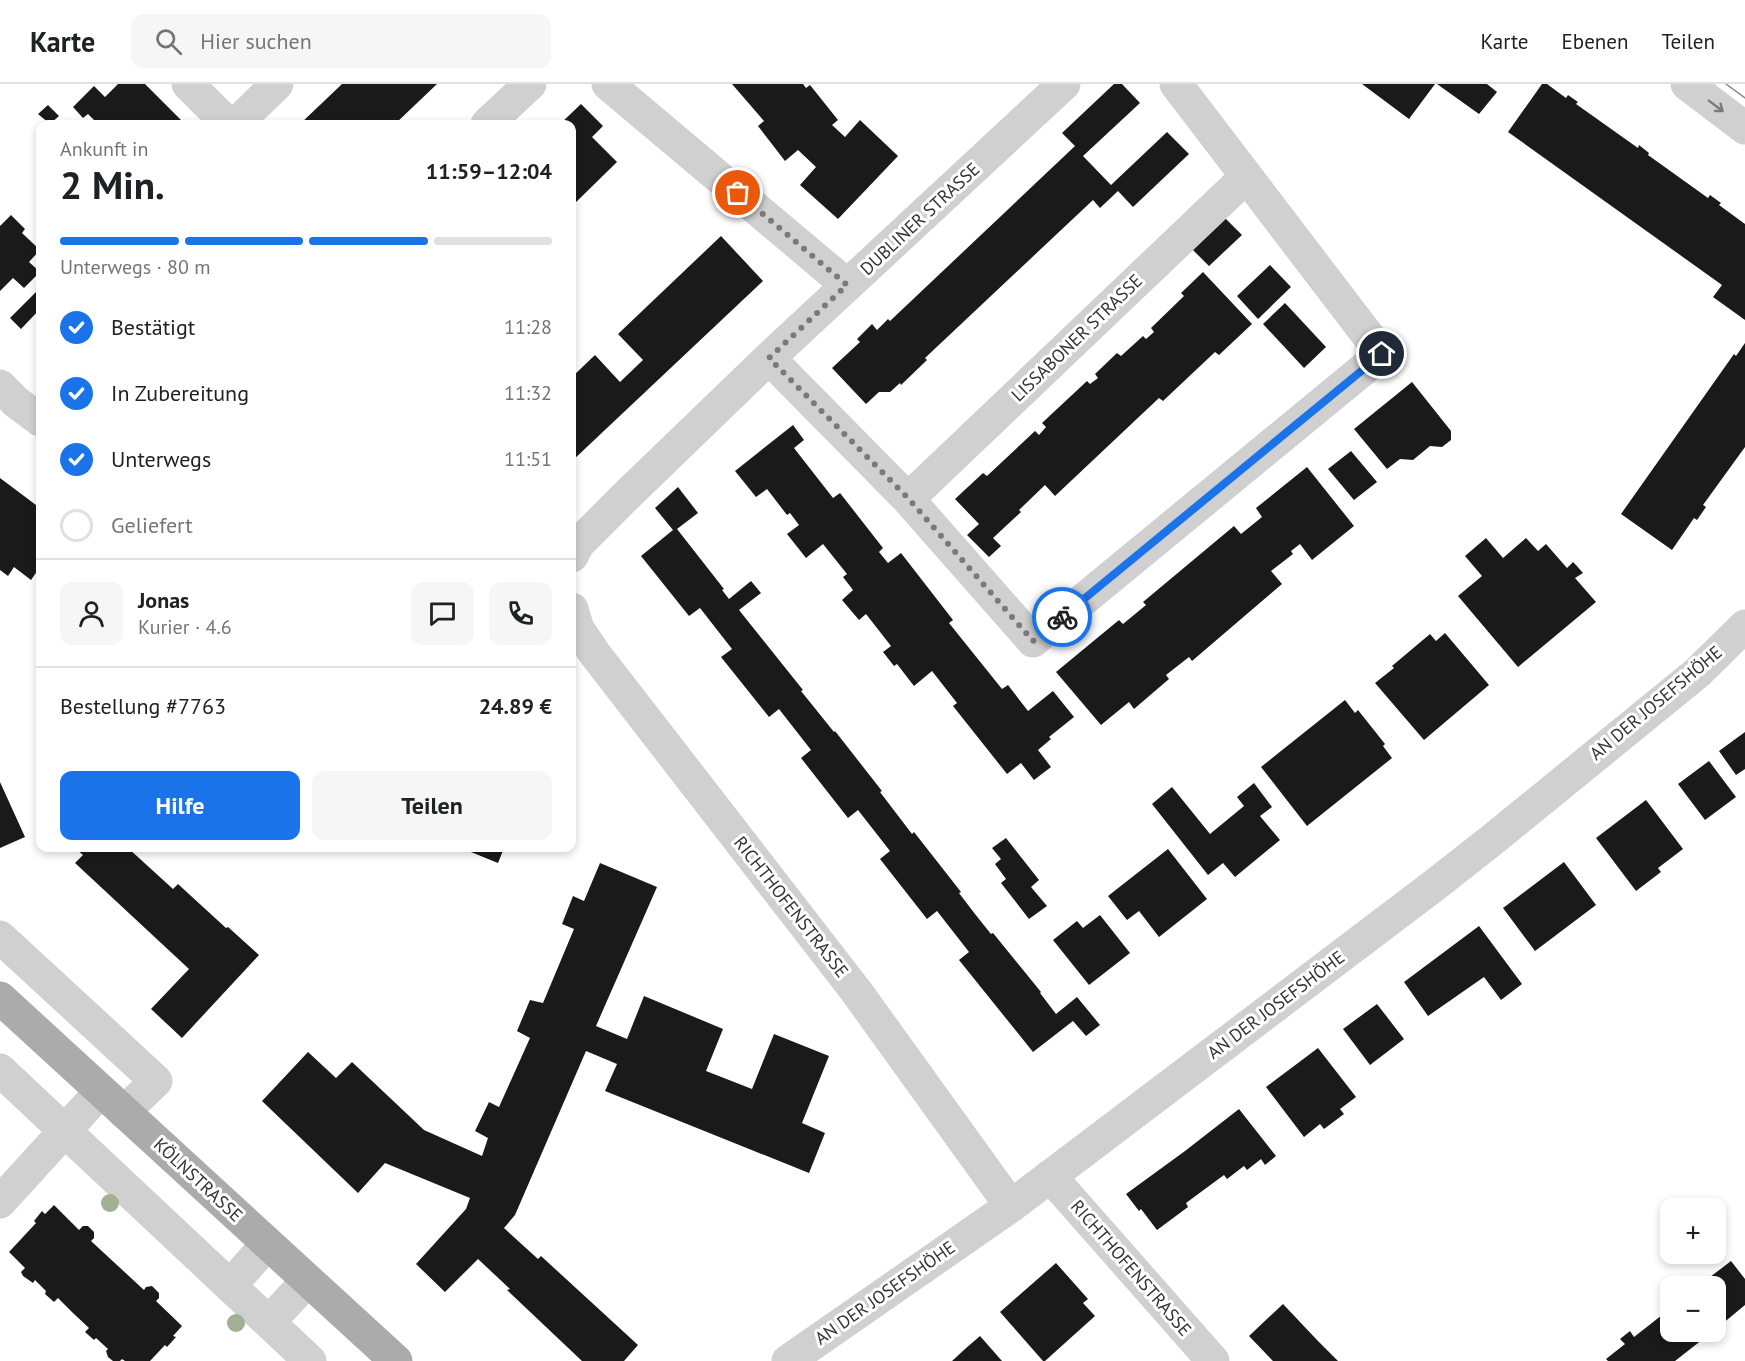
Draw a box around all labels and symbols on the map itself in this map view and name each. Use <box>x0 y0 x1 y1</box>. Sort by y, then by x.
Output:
one-way arrow <box>1708 100 1724 112</box>
street label: DUBLINER STRASSE <box>855 157 984 280</box>
pin <box>712 167 763 218</box>
street label: LISSABONER STRASSE <box>1006 269 1147 406</box>
pin <box>1356 328 1407 379</box>
courier <box>1032 587 1092 647</box>
street label: AN DER JOSEFSHÖHE <box>1585 640 1727 765</box>
street label: RICHTHOFENSTRASSE <box>729 831 854 982</box>
street label: AN DER JOSEFSHÖHE <box>1202 945 1349 1064</box>
street label: KÖLNSTRASSE <box>149 1133 247 1227</box>
street label: RICHTHOFENSTRASSE <box>1066 1195 1197 1340</box>
street label: AN DER JOSEFSHÖHE <box>810 1236 959 1350</box>

